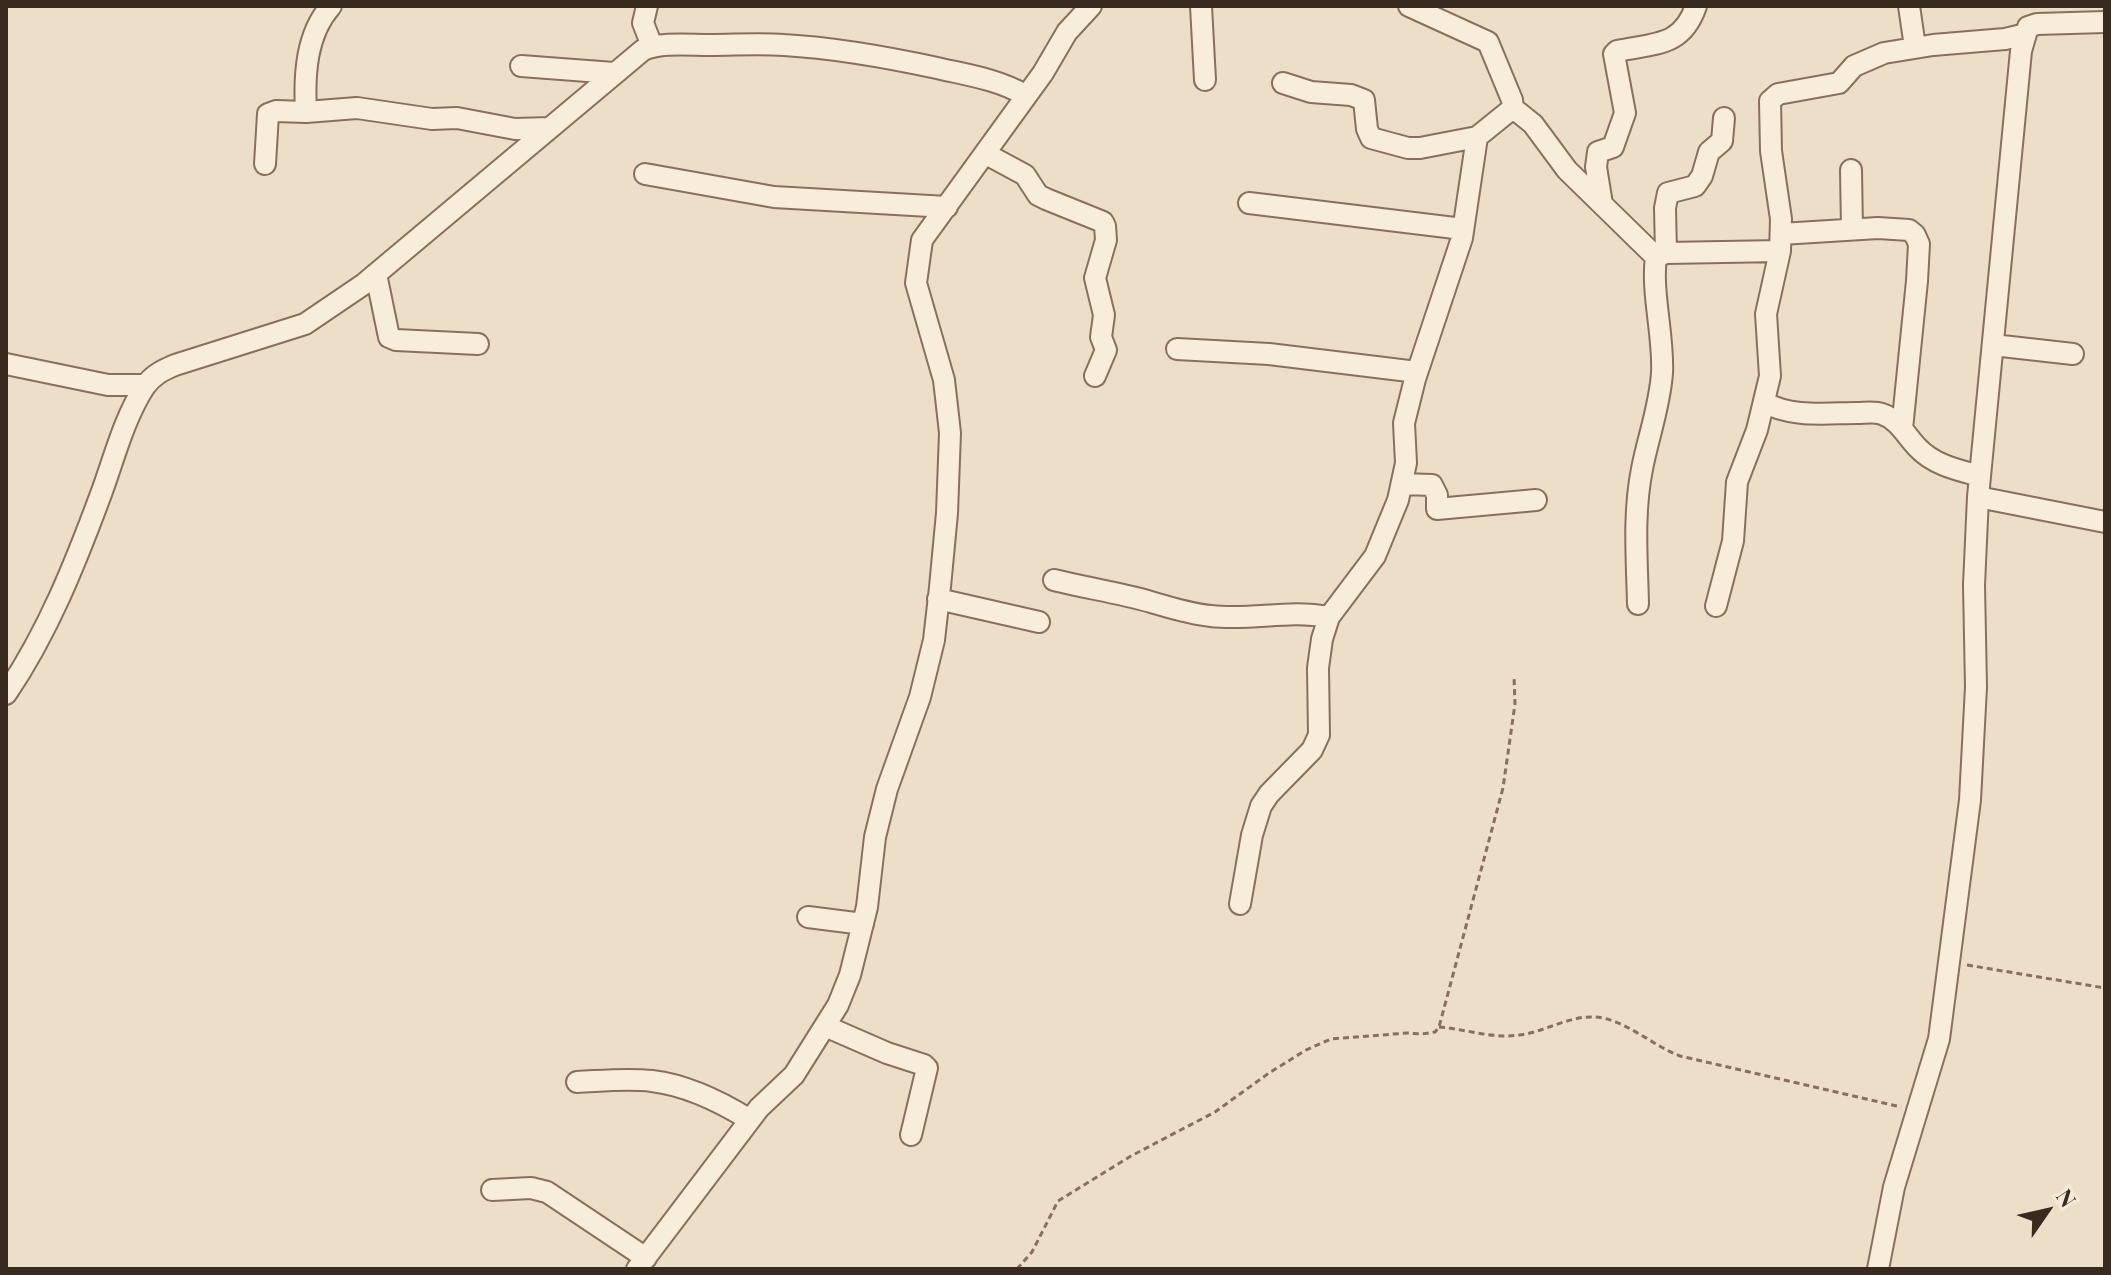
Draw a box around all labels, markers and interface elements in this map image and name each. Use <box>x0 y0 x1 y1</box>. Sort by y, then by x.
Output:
north arrow <box>2007 1171 2087 1251</box>
text: N <box>2050 1183 2084 1213</box>

